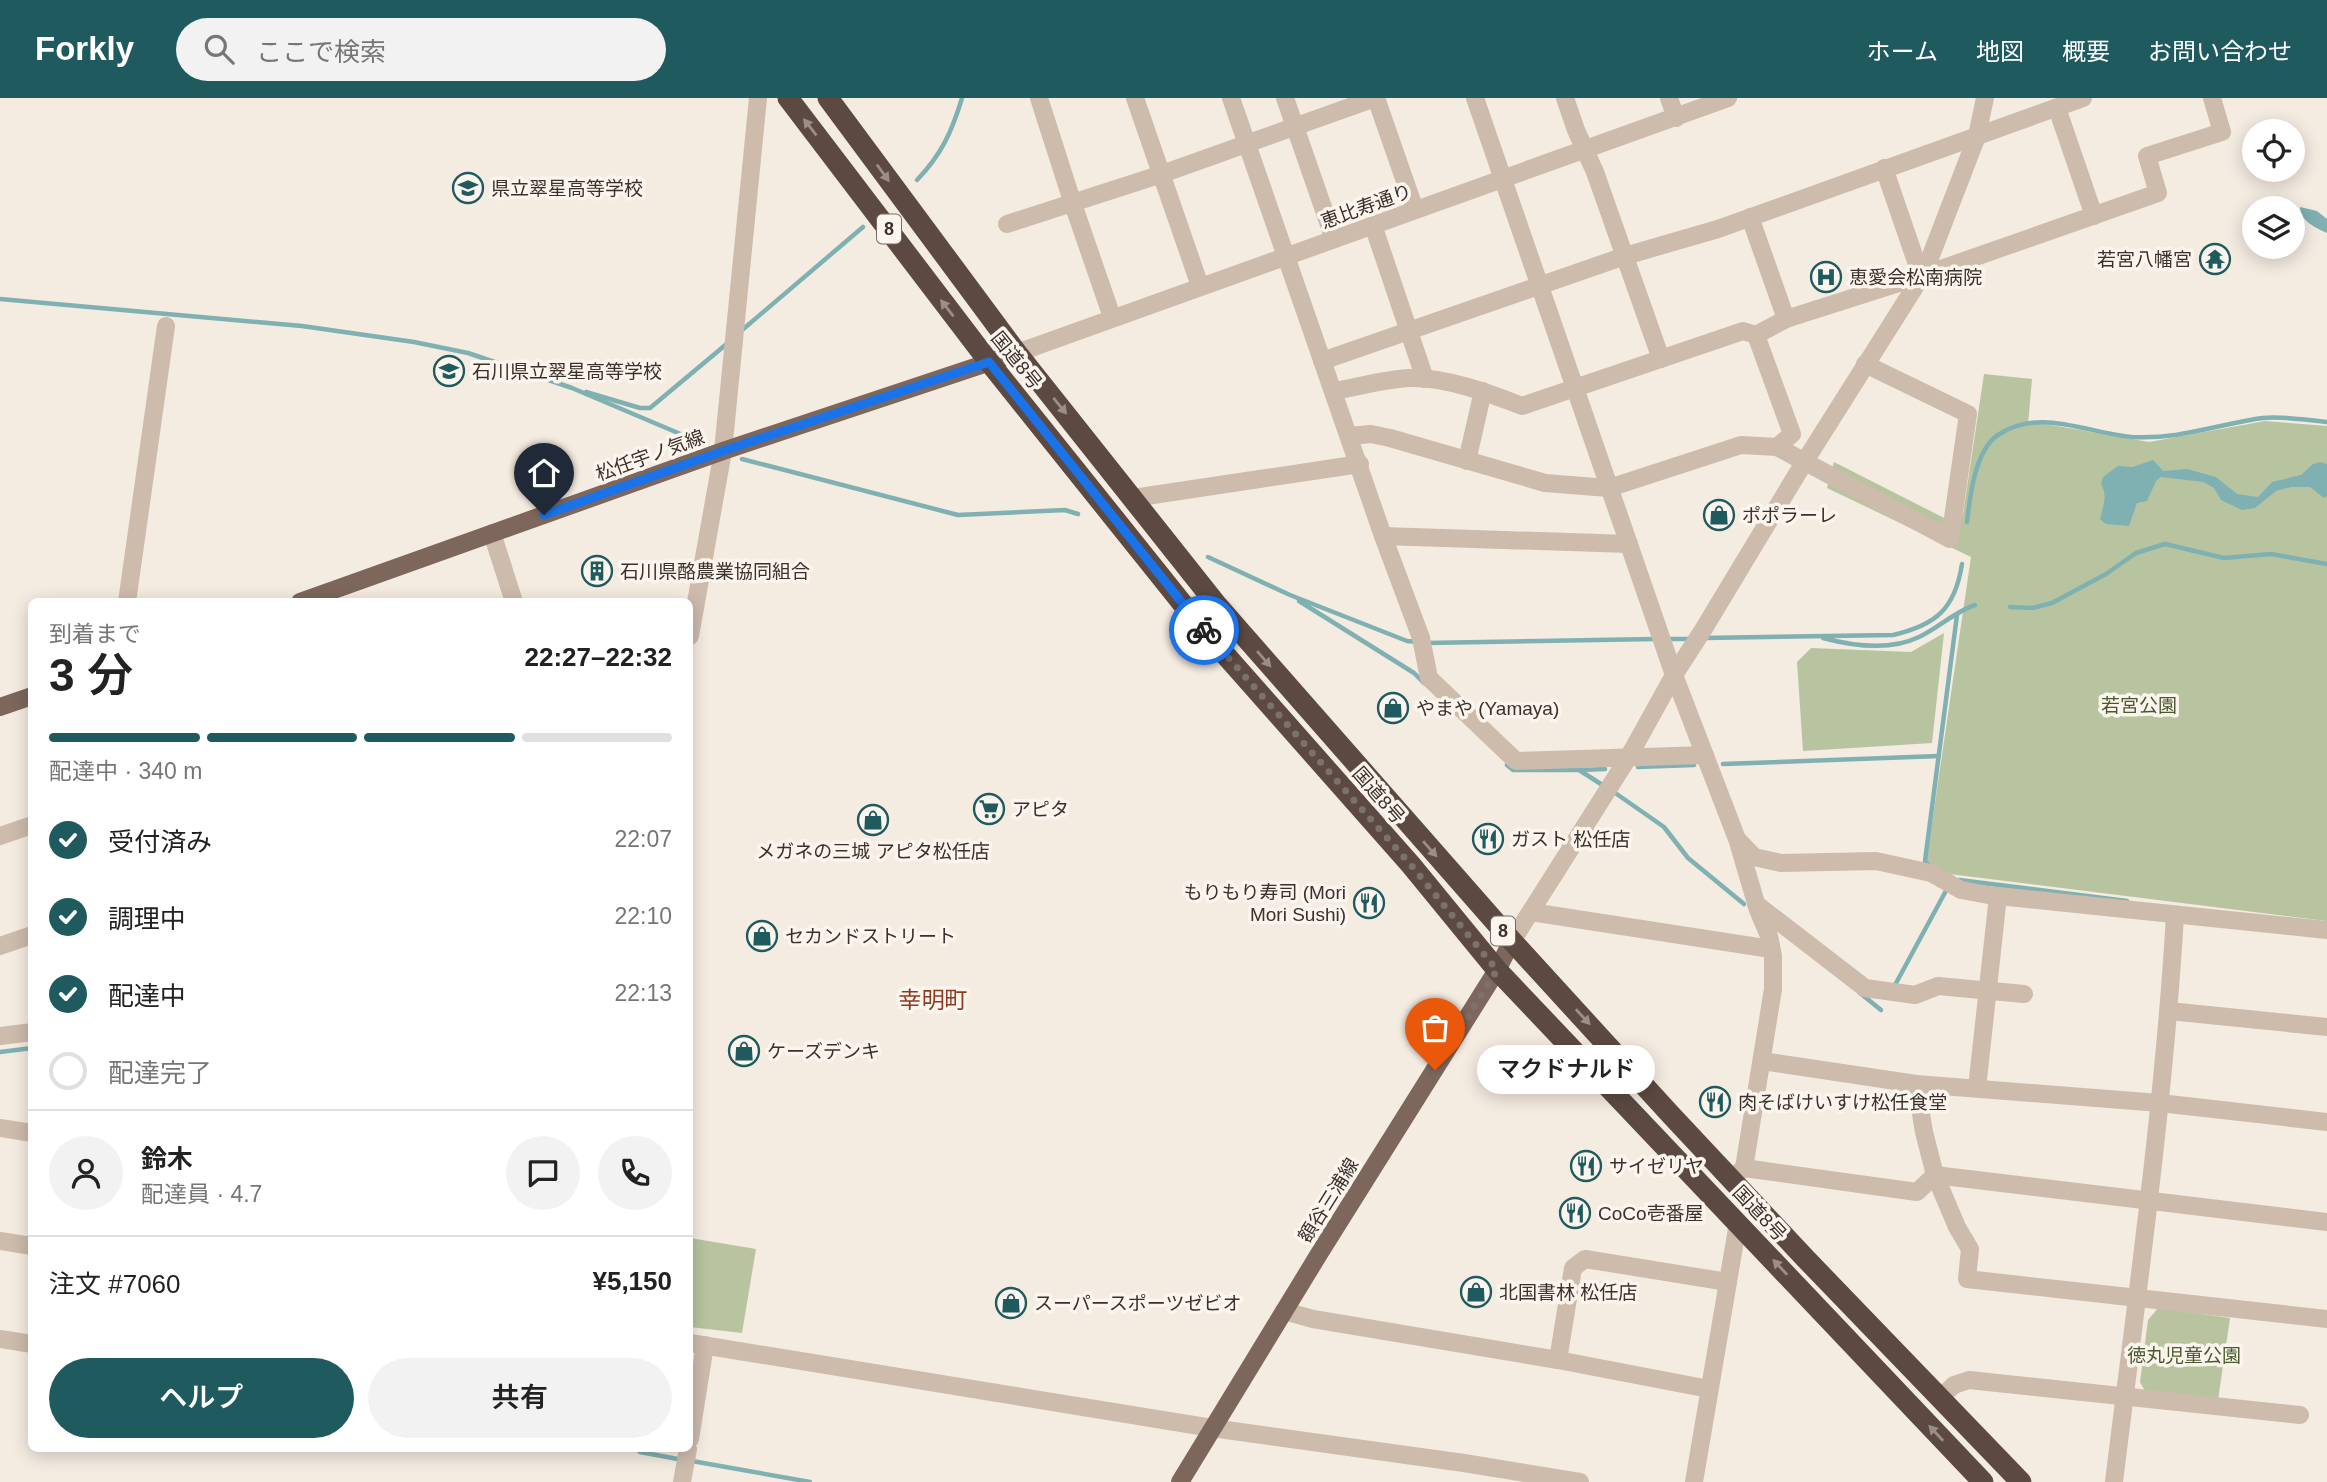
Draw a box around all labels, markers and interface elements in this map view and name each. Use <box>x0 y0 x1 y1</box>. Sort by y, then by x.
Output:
search box <box>176 18 666 81</box>
text: Forkly <box>35 30 134 67</box>
icon: search <box>200 30 238 68</box>
text: ここで検索 <box>256 37 386 67</box>
text: ホーム <box>1867 38 1938 65</box>
text: 地図 <box>1976 38 2024 65</box>
text: 概要 <box>2062 38 2110 65</box>
text: お問い合わせ <box>2148 38 2292 65</box>
one-way arrow <box>802 118 817 136</box>
map controls <box>2242 119 2305 259</box>
button: locate <box>2242 119 2305 182</box>
one-way arrow <box>876 164 890 182</box>
school or university icon: 県立翠星高等学校 <box>451 171 485 205</box>
place label: 県立翠星高等学校 <box>491 178 643 199</box>
street label: 恵比寿通り <box>1318 180 1414 233</box>
button: layers <box>2242 196 2305 259</box>
road number: 8 <box>877 214 901 244</box>
temple icon: 若宮八幡宮 <box>2198 242 2232 276</box>
place label: 若宮八幡宮 <box>2097 249 2192 270</box>
hospital icon: 恵愛会松南病院 <box>1809 260 1843 294</box>
place label: 恵愛会松南病院 <box>1849 267 1982 288</box>
one-way arrow <box>939 300 954 318</box>
street label: 国道8号 <box>987 327 1046 393</box>
school or university icon: 石川県立翠星高等学校 <box>432 354 466 388</box>
place label: 石川県立翠星高等学校 <box>472 361 662 382</box>
one-way arrow <box>1052 397 1067 415</box>
street label: 松任宇ノ気線 <box>593 426 707 485</box>
pin <box>514 443 574 515</box>
icon: home <box>525 454 563 492</box>
shop icon: ポポラーレ <box>1702 498 1736 532</box>
place label: ポポラーレ <box>1742 505 1837 526</box>
building icon: 石川県酪農業協同組合 <box>580 554 614 588</box>
place label: 石川県酪農業協同組合 <box>620 561 810 582</box>
courier <box>1169 595 1239 665</box>
icon: bike <box>1185 611 1223 649</box>
text: 到着まで <box>49 621 141 647</box>
text: 22:27–22:32 <box>525 642 672 672</box>
text: 3 分 <box>49 649 133 701</box>
one-way arrow <box>1256 651 1271 668</box>
shop icon: やまや (Yamaya) <box>1376 691 1410 725</box>
park label: 若宮公園 <box>2101 695 2177 716</box>
place label: やまや (Yamaya) <box>1416 698 1559 719</box>
text: 配達中 · 340 m <box>49 758 202 784</box>
street label: 国道8号 <box>1349 763 1409 828</box>
supermarket icon: アピタ <box>972 792 1006 826</box>
place label: アピタ <box>1012 799 1069 820</box>
shop icon: メガネの三城 アピタ松任店 <box>856 803 890 837</box>
icon: check <box>49 821 87 859</box>
restaurant icon: ガスト 松任店 <box>1471 822 1505 856</box>
text: 22:07 <box>614 826 672 852</box>
text: 受付済み <box>108 827 212 857</box>
place label: ガスト 松任店 <box>1511 829 1630 850</box>
one-way arrow <box>1422 840 1437 857</box>
place label: メガネの三城 アピタ松任店 <box>756 841 990 862</box>
place label: もりもり寿司 (Mori Mori Sushi) <box>1183 882 1346 925</box>
restaurant icon: もりもり寿司 (Mori Mori Sushi) <box>1352 886 1386 920</box>
icon: check <box>49 898 87 936</box>
text: 22:10 <box>614 903 672 929</box>
text: 調理中 <box>108 904 186 934</box>
road number: 8 <box>1491 916 1515 946</box>
shop icon: セカンドストリート <box>745 919 779 953</box>
place label: セカンドストリート <box>785 926 956 947</box>
icon: check <box>49 975 87 1013</box>
text: 22:13 <box>614 980 672 1006</box>
text: 配達中 <box>108 981 186 1011</box>
district label: 幸明町 <box>899 987 968 1013</box>
pin <box>1405 998 1465 1070</box>
one-way arrow <box>1575 1008 1591 1026</box>
icon: bag <box>1416 1009 1454 1047</box>
shop icon: ケーズデンキ <box>727 1034 761 1068</box>
place label: ケーズデンキ <box>767 1041 880 1062</box>
callout: マクドナルド <box>1477 1046 1656 1094</box>
text: マクドナルド <box>1497 1056 1635 1082</box>
text: 配達完了 <box>108 1058 212 1088</box>
restaurant icon: 肉そばけいすけ松任食堂 <box>1698 1085 1732 1119</box>
place label: 肉そばけいすけ松任食堂 <box>1738 1092 1947 1113</box>
button: person <box>49 1136 123 1210</box>
button: chat <box>506 1136 580 1210</box>
button: phone <box>598 1136 672 1210</box>
text: 鈴木 <box>141 1144 193 1174</box>
restaurant icon: サイゼリヤ <box>1569 1149 1603 1183</box>
street label: 額谷三浦線 <box>1294 1154 1363 1246</box>
place label: サイゼリヤ <box>1609 1156 1704 1177</box>
text: 配達員 · 4.7 <box>141 1181 262 1207</box>
street label: 国道8号 <box>1729 1181 1790 1245</box>
restaurant icon: CoCo壱番屋 <box>1558 1196 1592 1230</box>
place label: CoCo壱番屋 <box>1598 1203 1704 1224</box>
one-way arrow <box>1772 1259 1788 1276</box>
text: ¥5,150 <box>592 1266 672 1296</box>
text: 注文 #7060 <box>49 1269 181 1299</box>
shop icon: 北国書林 松任店 <box>1459 1275 1493 1309</box>
place label: 北国書林 松任店 <box>1499 1282 1637 1303</box>
shop icon: スーパースポーツゼビオ <box>994 1286 1028 1320</box>
place label: スーパースポーツゼビオ <box>1034 1293 1241 1314</box>
park label: 徳丸児童公園 <box>2127 1345 2241 1366</box>
button: ヘルプ <box>49 1358 354 1438</box>
button: 共有 <box>368 1358 672 1438</box>
one-way arrow <box>1928 1424 1945 1441</box>

